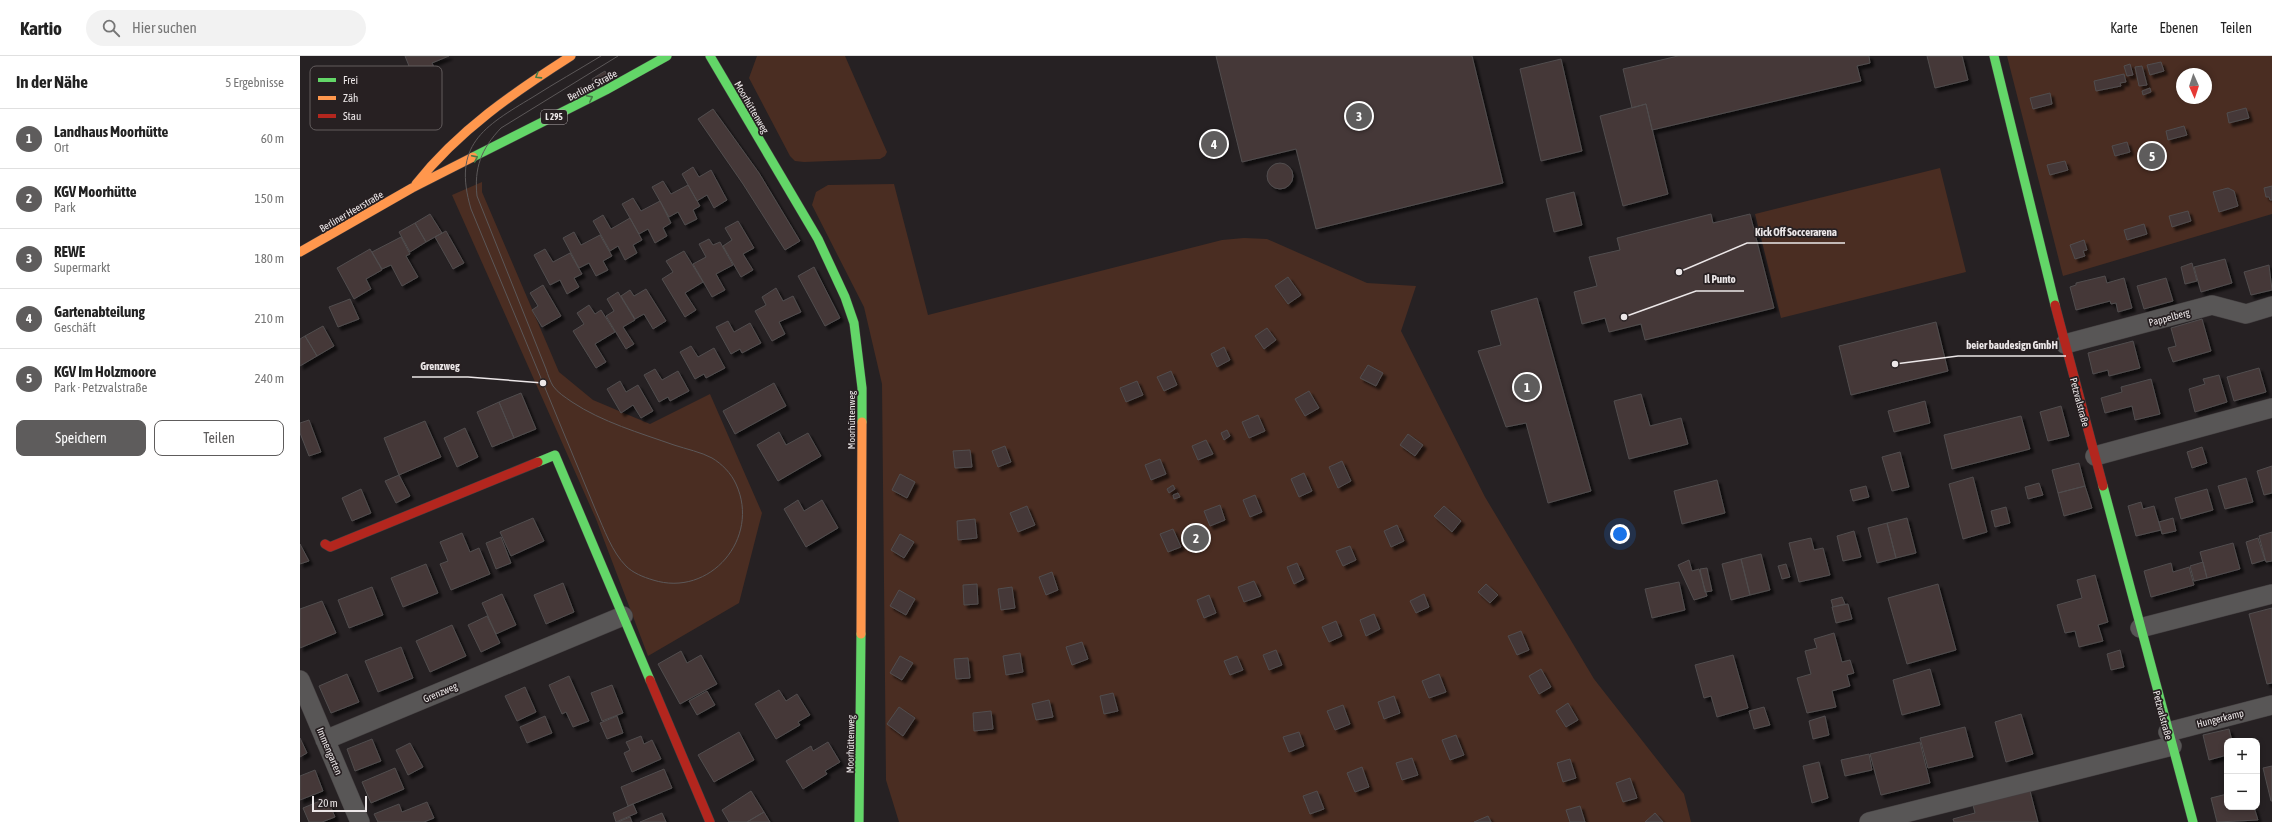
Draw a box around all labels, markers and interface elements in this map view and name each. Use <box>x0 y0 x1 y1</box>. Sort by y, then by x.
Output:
search box <box>86 10 366 46</box>
text: Kartio <box>20 17 62 39</box>
icon: search <box>100 17 122 39</box>
text: Hier suchen <box>132 19 197 36</box>
text: Karte <box>2110 20 2137 36</box>
text: Ebenen <box>2159 20 2198 36</box>
text: Teilen <box>2220 20 2252 36</box>
legend <box>310 66 442 130</box>
street label: Berliner Straße <box>566 68 619 103</box>
north arrow <box>2176 68 2212 104</box>
text: In der Nähe <box>16 72 88 92</box>
one-way arrow <box>535 72 542 79</box>
text: Frei <box>343 74 358 86</box>
text: 5 Ergebnisse <box>225 75 284 90</box>
street label: Moorhüttenweg <box>732 79 771 136</box>
text: Zäh <box>343 92 358 104</box>
one-way arrow <box>586 95 593 103</box>
pin: 3 <box>1346 101 1372 131</box>
text: Stau <box>343 110 361 122</box>
road number: L 295 <box>541 110 567 124</box>
text: Landhaus Moorhütte <box>54 123 168 140</box>
pin: 4 <box>1201 129 1227 159</box>
text: 1 <box>26 131 32 146</box>
text: 60 m <box>261 131 284 146</box>
text: Ort <box>54 140 69 155</box>
pin: 5 <box>2139 141 2165 171</box>
one-way arrow <box>470 155 478 163</box>
text: KGV Moorhütte <box>54 183 137 200</box>
street label: Berliner Heerstraße <box>317 189 385 234</box>
text: 2 <box>26 191 32 206</box>
text: 150 m <box>255 191 284 206</box>
text: Park <box>54 200 76 215</box>
callout: Kick Off Soccerarena <box>1747 220 1845 243</box>
text: Kick Off Soccerarena <box>1755 226 1837 238</box>
text: REWE <box>54 243 85 260</box>
text: 3 <box>26 251 32 266</box>
text: 180 m <box>255 251 284 266</box>
text: Supermarkt <box>54 260 110 275</box>
callout: Il Punto <box>1696 268 1744 291</box>
text: Il Punto <box>1704 273 1736 285</box>
text: Gartenabteilung <box>54 303 145 320</box>
street label: Pappelberg <box>2147 307 2192 328</box>
text: 4 <box>26 311 32 326</box>
text: 210 m <box>255 311 284 326</box>
text: Geschäft <box>54 320 96 335</box>
callout: beier baudesign GmbH <box>1958 333 2066 356</box>
text: beier baudesign GmbH <box>1966 339 2058 351</box>
callout: Grenzweg <box>412 354 468 377</box>
text: Grenzweg <box>420 360 460 372</box>
text: KGV Im Holzmoore <box>54 363 156 380</box>
text: 5 <box>26 371 32 386</box>
text: 240 m <box>255 371 284 386</box>
pin: 1 <box>1514 372 1540 402</box>
street label: Petzvalstraße <box>2068 376 2091 428</box>
text: Park · Petzvalstraße <box>54 380 147 395</box>
street label: Moorhüttenweg <box>846 390 857 449</box>
button: Speichern <box>16 420 146 456</box>
button: Teilen <box>154 420 284 456</box>
pin: 2 <box>1183 523 1209 553</box>
your location <box>1610 524 1630 544</box>
street label: Grenzweg <box>421 680 460 705</box>
street label: Petzvalstraße <box>2151 689 2174 741</box>
street label: Hungerkamp <box>2195 707 2245 730</box>
street label: Moorhüttenweg <box>844 714 857 773</box>
street label: Immengarten <box>315 726 344 777</box>
map controls <box>2224 738 2260 810</box>
button: + <box>2224 738 2260 774</box>
button: − <box>2224 774 2260 810</box>
scale bar <box>312 794 367 813</box>
text: 20 m <box>318 797 338 809</box>

